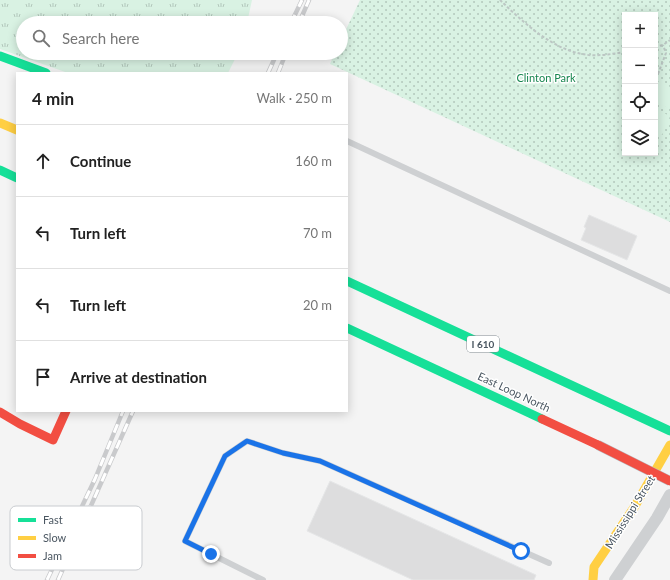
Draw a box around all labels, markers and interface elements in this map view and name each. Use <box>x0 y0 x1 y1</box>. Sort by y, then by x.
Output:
map controls <box>622 12 658 156</box>
button: + <box>622 12 658 48</box>
search box <box>16 16 348 60</box>
icon: search <box>30 27 52 49</box>
text: Search here <box>62 29 139 47</box>
button: − <box>622 48 658 84</box>
park label: Clinton Park <box>516 71 576 84</box>
button: locate <box>622 84 658 120</box>
text: 4 min <box>32 88 74 109</box>
text: Walk · 250 m <box>256 90 332 106</box>
button: layers <box>622 120 658 156</box>
icon: ahead <box>32 150 54 172</box>
text: Continue <box>70 152 131 170</box>
text: 160 m <box>295 153 332 169</box>
icon: left <box>32 222 54 244</box>
text: Turn left <box>70 224 126 242</box>
text: 70 m <box>303 225 332 241</box>
icon: left <box>32 294 54 316</box>
text: Turn left <box>70 296 126 314</box>
text: 20 m <box>303 297 332 313</box>
road number: I 610 <box>467 336 499 352</box>
icon: arrive <box>32 366 54 388</box>
text: Arrive at destination <box>70 368 207 386</box>
street label: East Loop North <box>476 369 553 414</box>
street label: Mississippi Street <box>602 473 657 551</box>
legend <box>10 506 142 570</box>
text: Fast <box>43 513 63 526</box>
text: Slow <box>43 531 67 544</box>
route start <box>512 542 530 560</box>
route end <box>202 545 220 563</box>
text: Jam <box>43 549 62 562</box>

